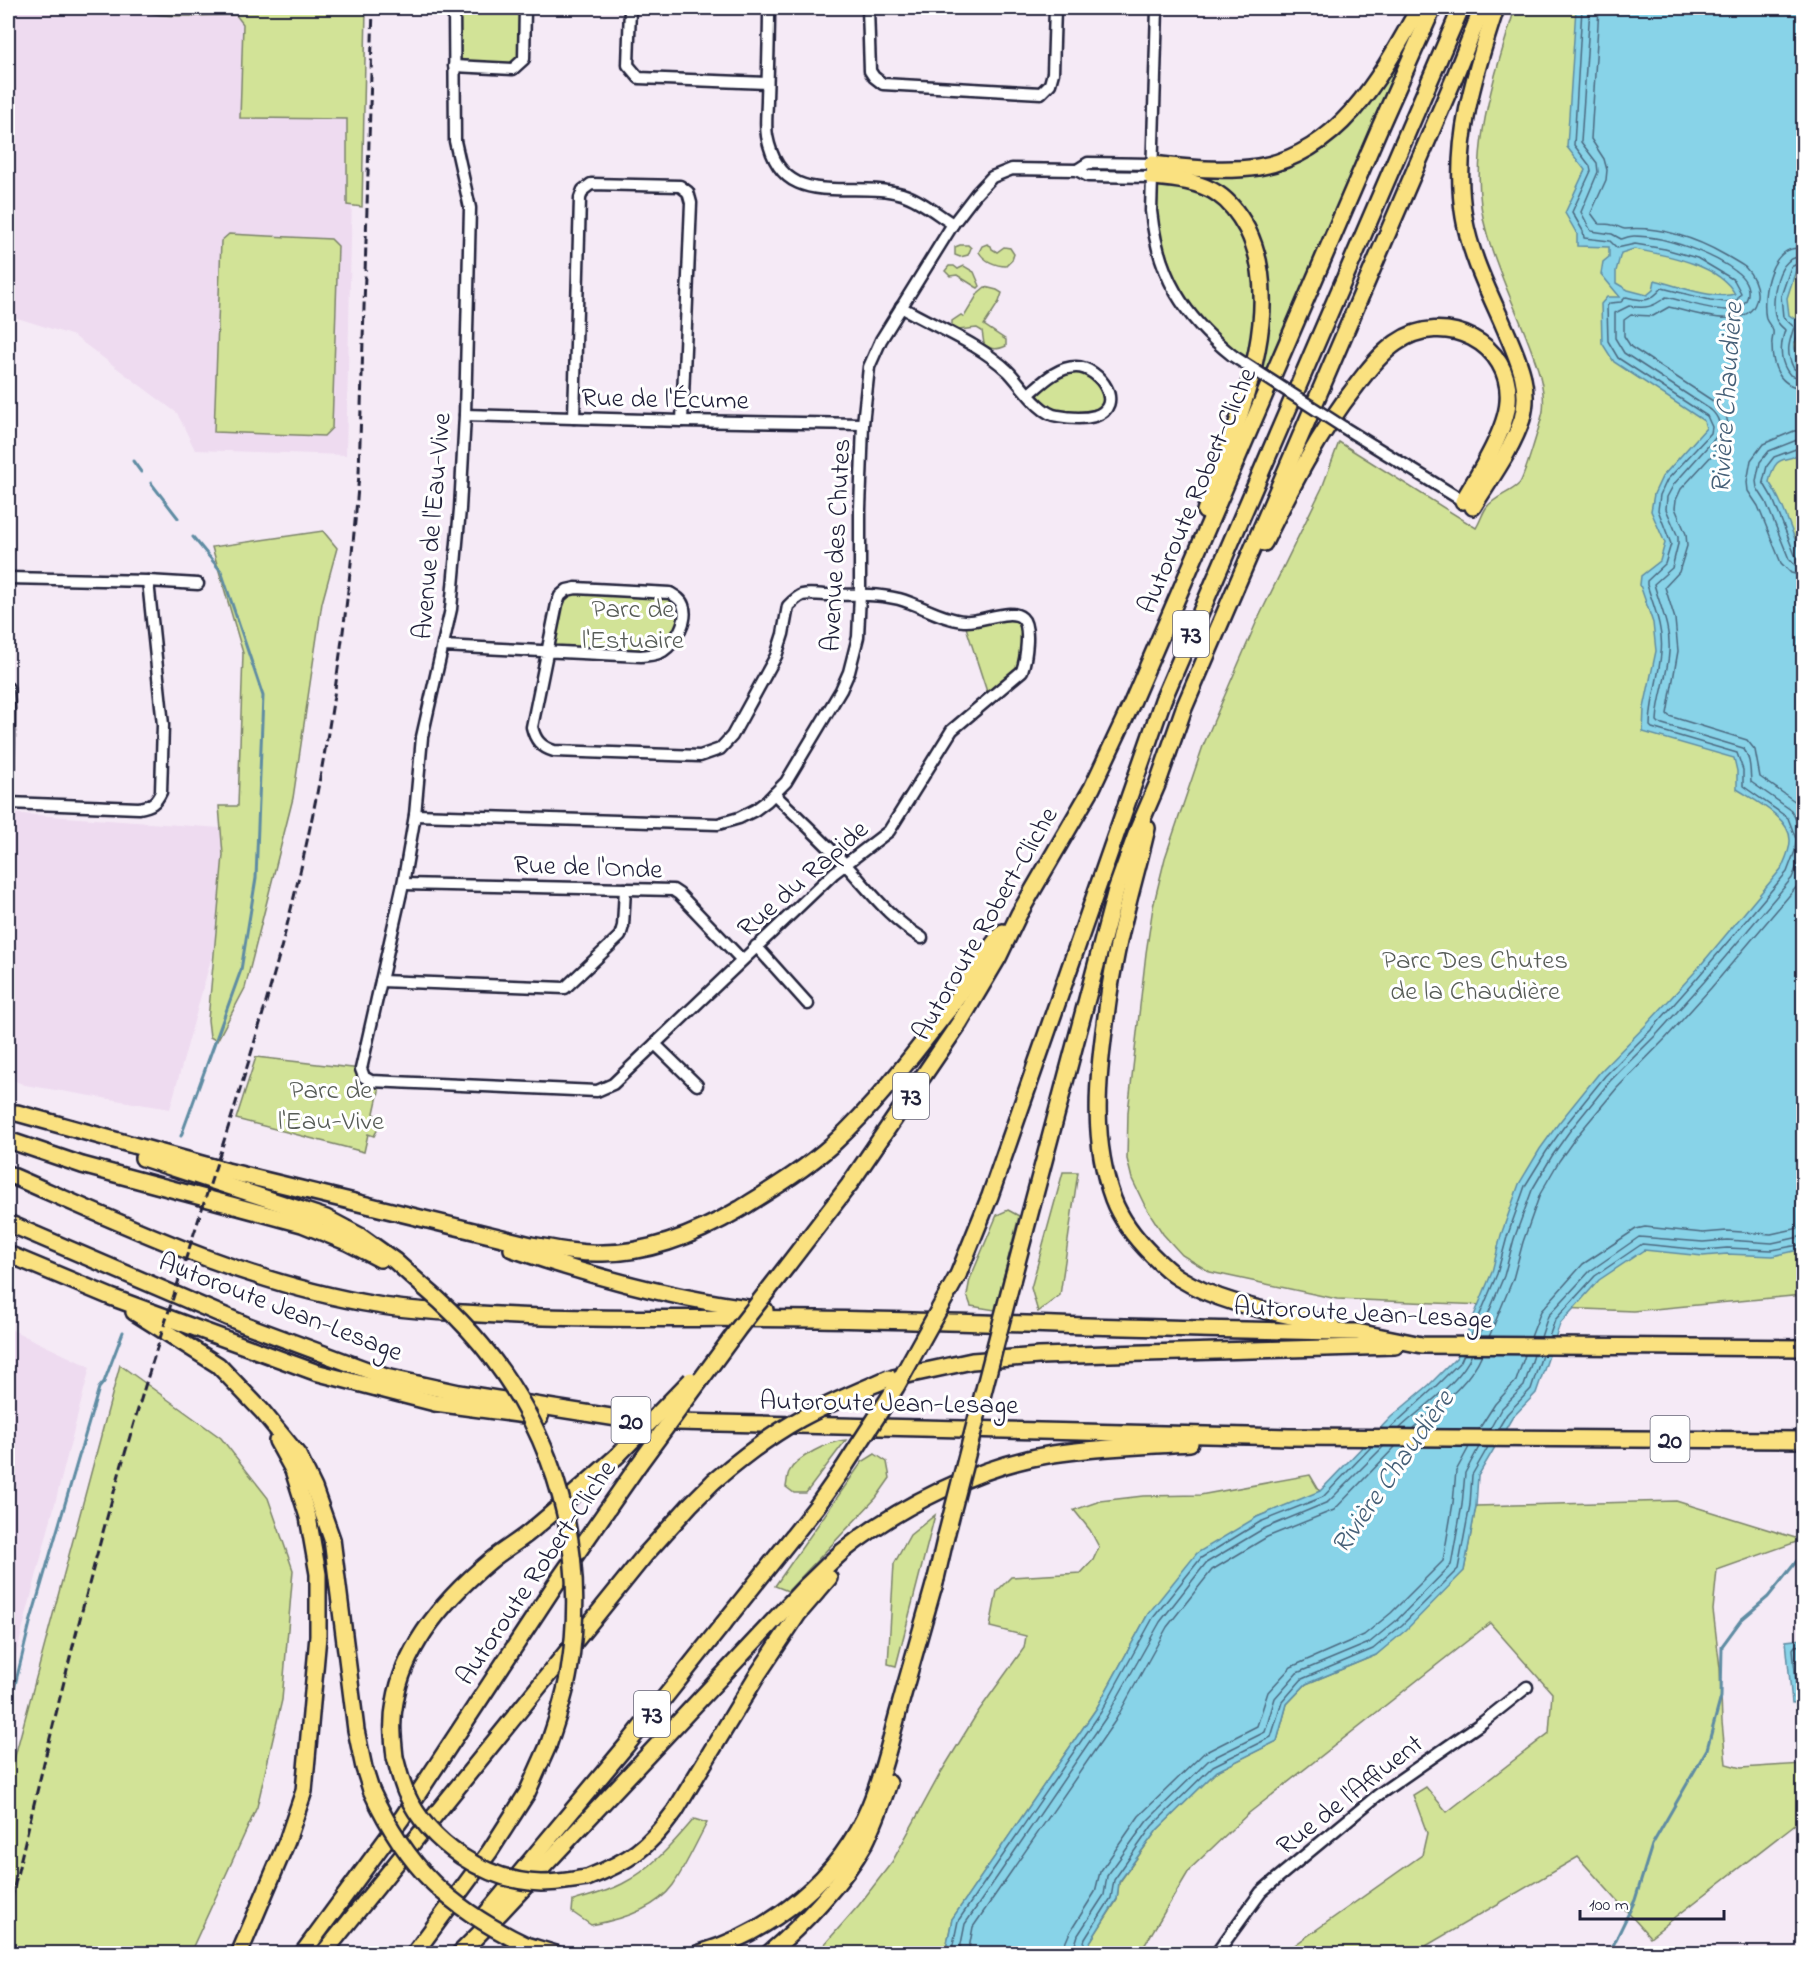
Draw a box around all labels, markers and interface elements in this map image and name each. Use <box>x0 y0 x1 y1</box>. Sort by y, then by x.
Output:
water label: Rivière Chaudière <box>1701 300 1756 495</box>
street label: Autoroute Robert-Cliche <box>1129 361 1268 620</box>
street label: Rue de l'Écume <box>581 380 750 421</box>
street label: Avenue de l'Eau-Vive <box>404 410 463 641</box>
street label: Avenue des Chutes <box>812 438 863 653</box>
park label: Parc de l'Estuaire <box>582 591 685 661</box>
road number: 73 <box>1173 611 1209 657</box>
street label: Autoroute Robert-Cliche <box>903 799 1070 1048</box>
street label: Rue du Rapide <box>729 811 879 948</box>
street label: Rue de l'Onde <box>513 846 664 891</box>
park label: Parc Des Chutes de la Chaudière <box>1382 942 1568 1012</box>
park label: Parc de l'Eau-Vive <box>278 1072 385 1142</box>
road number: 73 <box>893 1073 929 1119</box>
street label: Autoroute Jean-Lesage <box>152 1244 409 1373</box>
street label: Autoroute Jean-Lesage <box>1233 1288 1494 1341</box>
water label: Rivière Chaudière <box>1322 1382 1466 1563</box>
street label: Autoroute Jean-Lesage <box>759 1383 1020 1426</box>
road number: 20 <box>612 1397 650 1443</box>
road number: 20 <box>1650 1416 1690 1462</box>
street label: Autoroute Robert-Cliche <box>447 1452 628 1694</box>
road number: 73 <box>634 1691 670 1737</box>
street label: Rue de l'Affluent <box>1269 1726 1432 1866</box>
scale bar <box>1580 1883 1724 1921</box>
text: 100 m <box>1589 1893 1629 1919</box>

